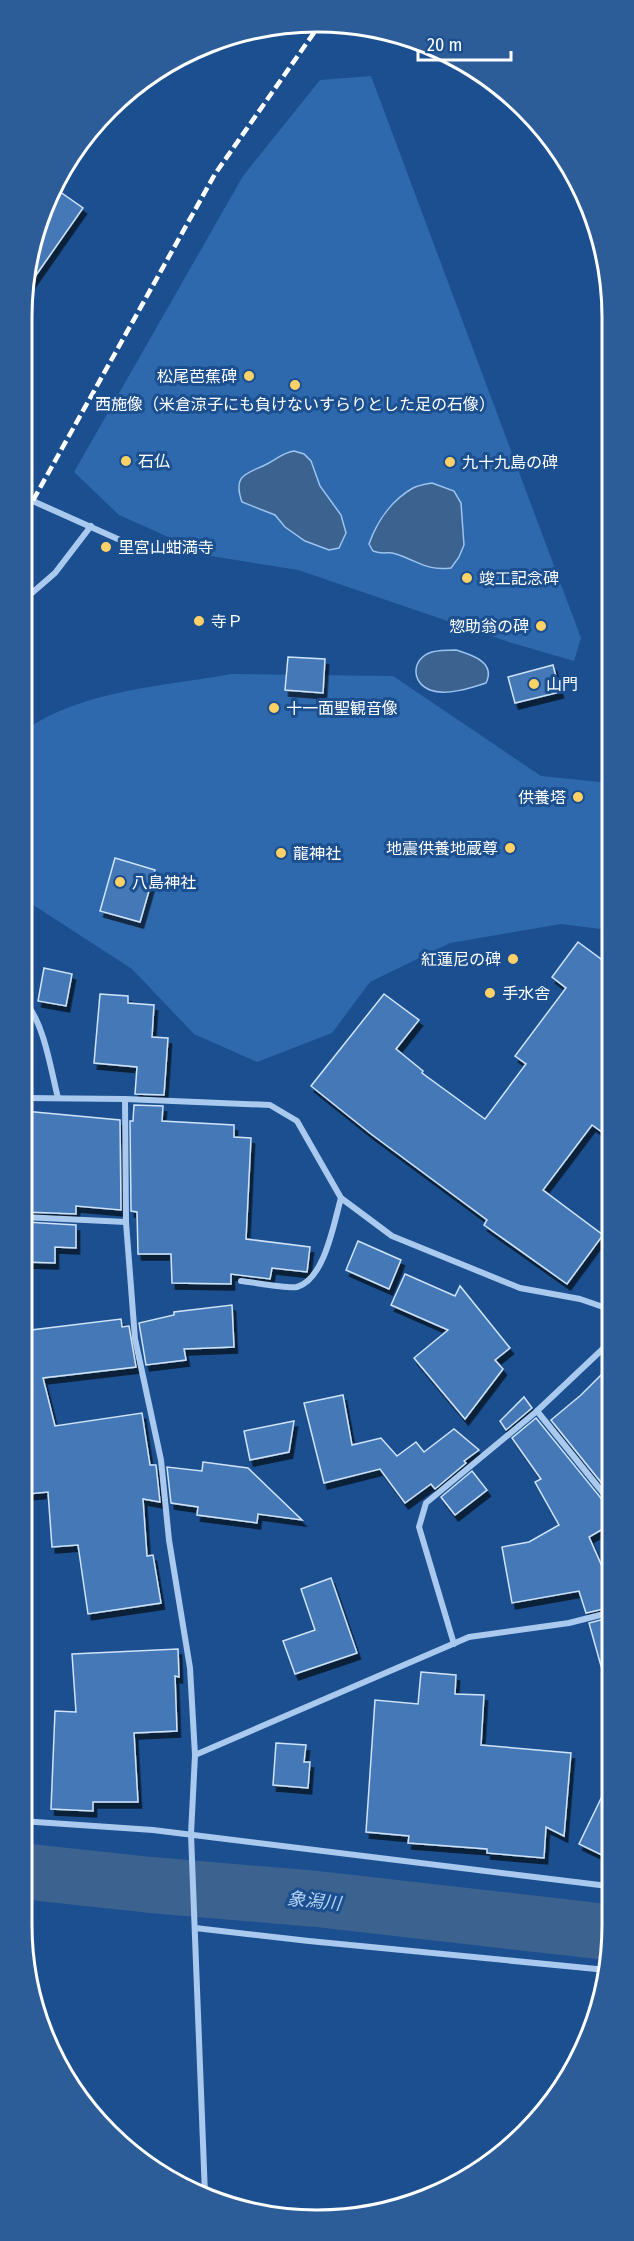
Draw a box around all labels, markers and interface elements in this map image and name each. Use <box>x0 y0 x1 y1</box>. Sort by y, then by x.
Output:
scale bar <box>418 24 511 62</box>
text: 20 m <box>427 34 462 56</box>
place label: 松尾芭蕉碑 <box>157 367 237 386</box>
marker: 松尾芭蕉碑 <box>242 369 256 383</box>
marker: 西施像（米倉涼子にも負けないすらりとした足の石像） <box>288 378 302 392</box>
place label: 西施像（米倉涼子にも負けないすらりとした足の石像） <box>95 395 495 414</box>
place label: 石仏 <box>138 452 170 471</box>
place label: 九十九島の碑 <box>462 453 558 472</box>
marker: 石仏 <box>119 454 133 468</box>
marker: 九十九島の碑 <box>443 455 457 469</box>
place label: 里宮山蚶満寺 <box>118 538 214 557</box>
marker: 里宮山蚶満寺 <box>99 540 113 554</box>
place label: 竣工記念碑 <box>479 569 559 588</box>
marker: 竣工記念碑 <box>460 571 474 585</box>
place label: 寺Ｐ <box>211 612 243 631</box>
marker: 寺Ｐ <box>192 614 206 628</box>
place label: 惣助翁の碑 <box>449 617 529 636</box>
marker: 惣助翁の碑 <box>534 619 548 633</box>
place label: 山門 <box>546 675 578 694</box>
marker: 山門 <box>527 677 541 691</box>
place label: 十一面聖観音像 <box>286 699 398 718</box>
marker: 十一面聖観音像 <box>267 701 281 715</box>
place label: 供養塔 <box>518 788 566 807</box>
marker: 供養塔 <box>571 790 585 804</box>
place label: 地震供養地蔵尊 <box>386 839 498 858</box>
marker: 地震供養地蔵尊 <box>503 841 517 855</box>
place label: 龍神社 <box>293 844 341 863</box>
marker: 龍神社 <box>274 846 288 860</box>
place label: 八島神社 <box>132 873 196 892</box>
marker: 八島神社 <box>113 875 127 889</box>
place label: 紅蓮尼の碑 <box>421 950 501 969</box>
marker: 紅蓮尼の碑 <box>506 952 520 966</box>
place label: 手水舎 <box>502 984 550 1003</box>
marker: 手水舎 <box>483 986 497 1000</box>
water label: 象潟川 <box>286 1887 344 1915</box>

